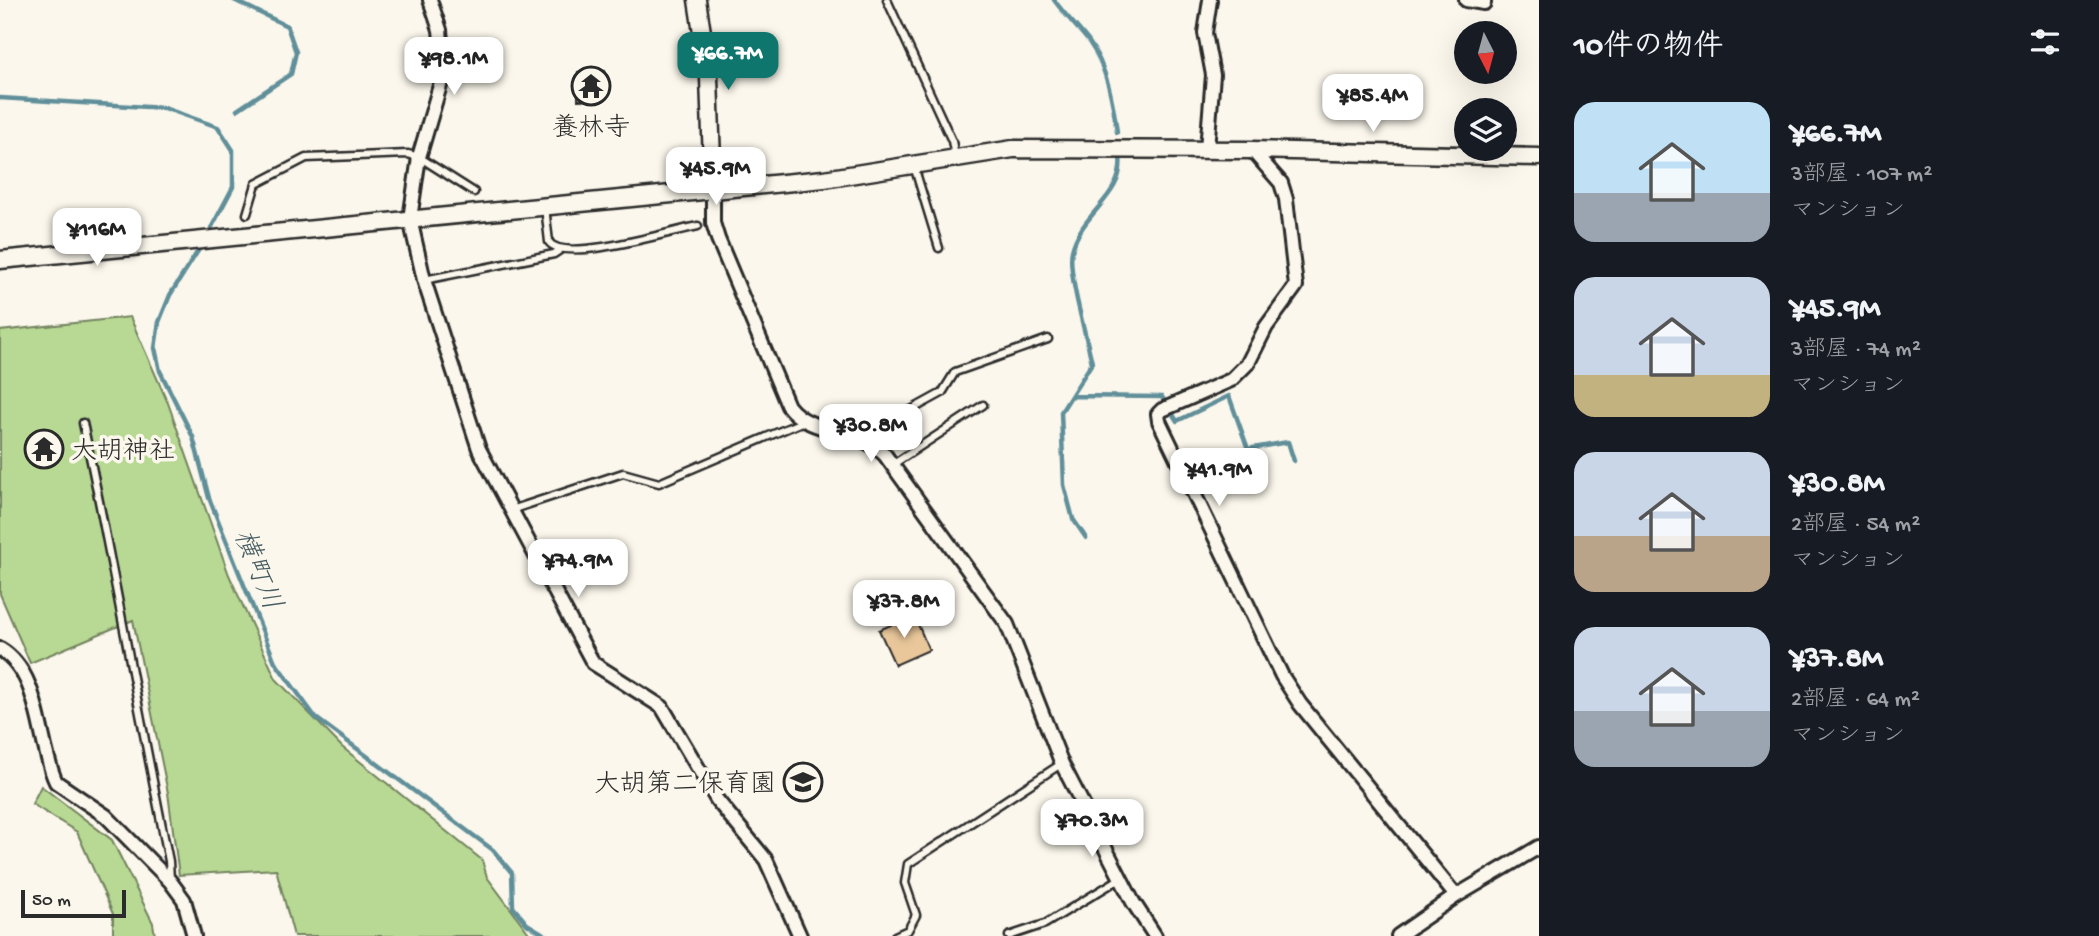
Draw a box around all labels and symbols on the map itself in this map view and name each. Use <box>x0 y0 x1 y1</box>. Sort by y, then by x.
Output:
north arrow <box>1454 21 1517 84</box>
pin: ¥66.7M <box>671 32 785 92</box>
pin: ¥98.1M <box>397 38 511 97</box>
temple icon: 養林寺 <box>570 65 612 107</box>
pin: ¥85.4M <box>1316 74 1430 134</box>
place label: 養林寺 <box>552 113 630 146</box>
pin: ¥45.9M <box>659 148 773 207</box>
pin: ¥116M <box>48 208 146 268</box>
pin: ¥30.8M <box>814 405 928 464</box>
temple icon: 大胡神社 <box>23 428 65 470</box>
place label: 大胡神社 <box>71 437 175 469</box>
pin: ¥41.9M <box>1162 448 1276 508</box>
water label: 横町川 <box>225 525 288 616</box>
pin: ¥74.9M <box>521 540 635 599</box>
pin: ¥37.8M <box>847 580 961 640</box>
school or university icon: 大胡第二保育園 <box>782 761 824 803</box>
place label: 大胡第二保育園 <box>594 769 776 802</box>
pin: ¥70.3M <box>1035 800 1149 859</box>
scale bar <box>21 887 126 919</box>

